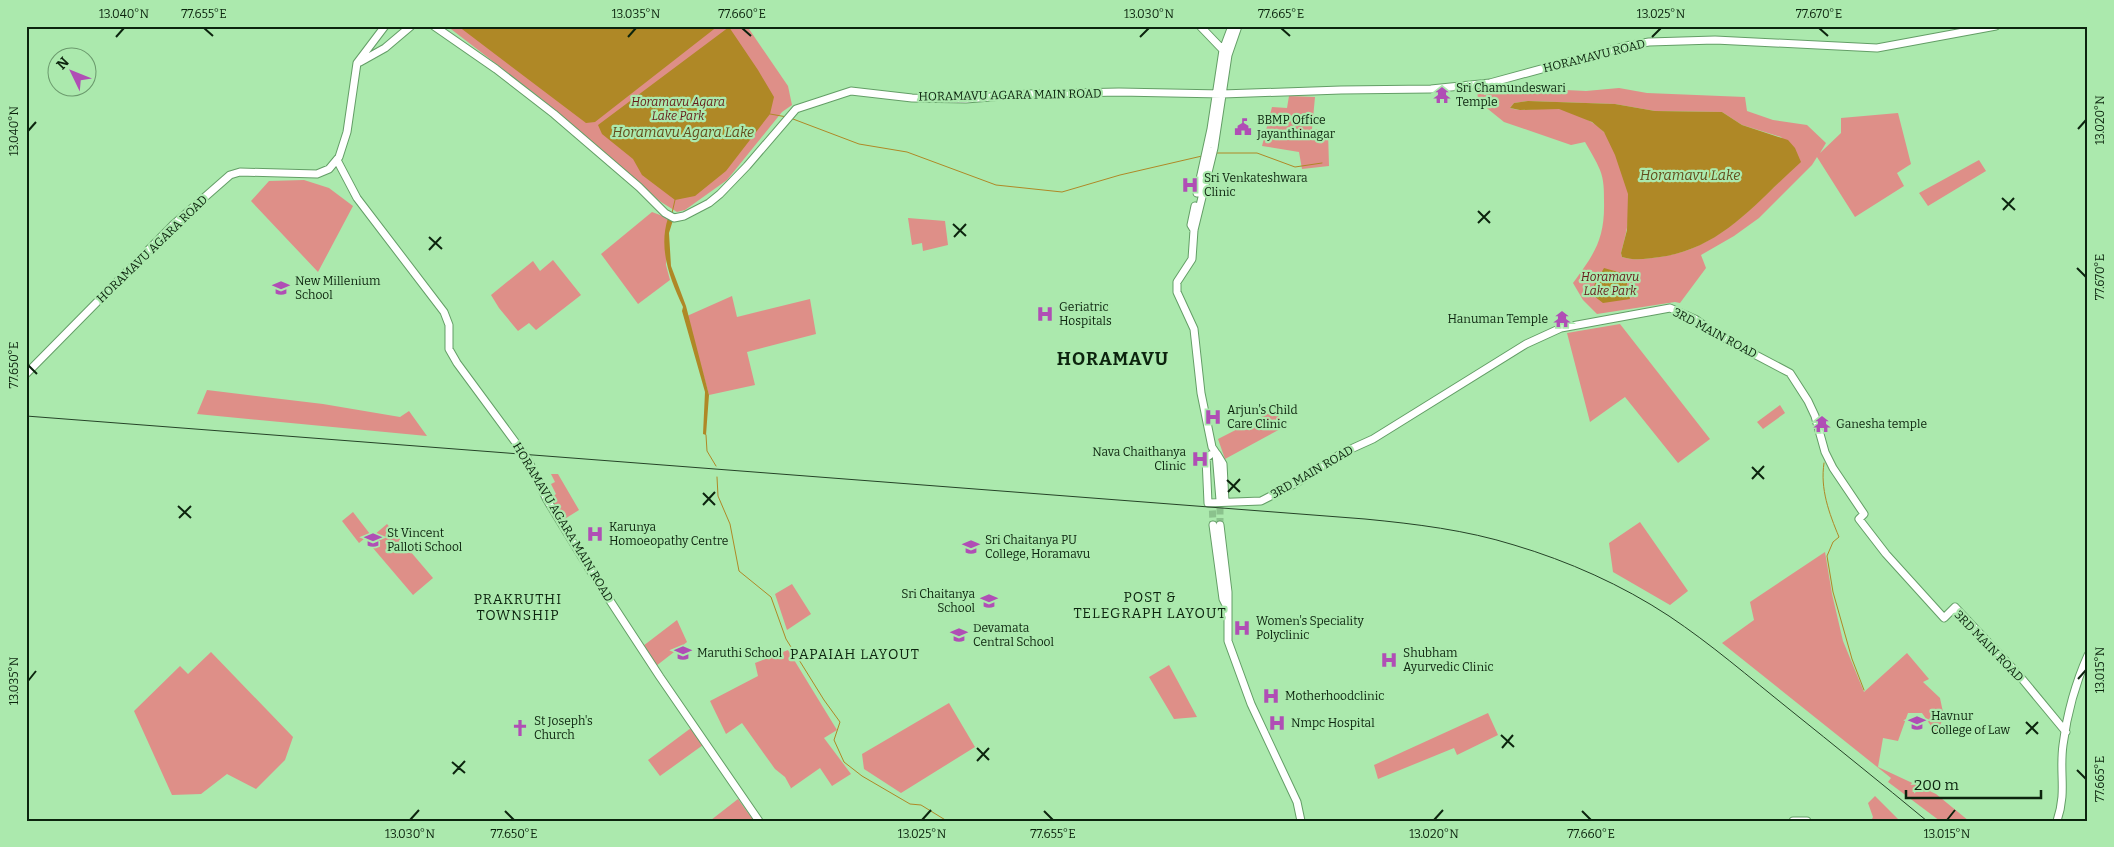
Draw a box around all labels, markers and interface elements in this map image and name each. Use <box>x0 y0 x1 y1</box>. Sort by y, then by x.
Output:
text: 13.040°N <box>99 7 150 21</box>
text: 77.655°E <box>181 7 227 21</box>
text: 13.035°N <box>612 7 661 21</box>
text: 77.660°E <box>718 7 766 21</box>
text: 13.030°N <box>1124 7 1174 21</box>
text: 77.665°E <box>1258 7 1304 21</box>
text: 13.025°N <box>1637 7 1686 21</box>
text: 77.670°E <box>1796 7 1842 21</box>
street label: HORAMAVU ROAD <box>1541 37 1647 75</box>
north arrow <box>48 48 98 98</box>
text: N <box>53 54 73 73</box>
place label: Sri Chamundeswari Temple <box>1456 81 1566 109</box>
temple icon: Sri Chamundeswari Temple <box>1432 85 1452 105</box>
street label: HORAMAVU AGARA MAIN ROAD <box>918 86 1102 104</box>
park label: Horamavu Agara Lake Park <box>631 95 725 123</box>
text: 13.020°N <box>2093 95 2107 145</box>
text: 13.040°N <box>7 105 21 156</box>
place label: BBMP Office Jayanthinagar <box>1256 113 1336 141</box>
public building icon: BBMP Office Jayanthinagar <box>1233 117 1253 137</box>
water label: Horamavu Agara Lake <box>612 124 754 141</box>
water label: Horamavu Lake <box>1640 167 1740 184</box>
place label: Sri Venkateshwara Clinic <box>1204 171 1308 199</box>
hospital icon: Sri Venkateshwara Clinic <box>1180 175 1200 195</box>
street label: HORAMAVU AGARA ROAD <box>94 192 210 306</box>
text: 77.670°E <box>2093 254 2107 300</box>
park label: Horamavu Lake Park <box>1581 270 1639 298</box>
place label: New Millenium School <box>295 274 381 302</box>
school or university icon: New Millenium School <box>271 278 291 298</box>
place label: Geriatric Hospitals <box>1059 300 1112 328</box>
hospital icon: Geriatric Hospitals <box>1035 304 1055 324</box>
street label: 3RD MAIN ROAD <box>1671 305 1759 361</box>
temple icon: Hanuman Temple <box>1552 309 1572 329</box>
place label: Hanuman Temple <box>1447 312 1548 326</box>
text: 77.650°E <box>7 342 21 388</box>
district label: HORAMAVU <box>1057 348 1169 370</box>
place label: Arjun's Child Care Clinic <box>1227 403 1298 431</box>
hospital icon: Arjun's Child Care Clinic <box>1203 407 1223 427</box>
temple icon: Ganesha temple <box>1812 414 1832 434</box>
place label: Ganesha temple <box>1836 417 1927 431</box>
street label: HORAMAVU AGARA MAIN ROAD <box>510 440 616 604</box>
street label: 3RD MAIN ROAD <box>1268 443 1356 501</box>
place label: Nava Chaithanya Clinic <box>1092 445 1186 473</box>
hospital icon: Nava Chaithanya Clinic <box>1190 449 1210 469</box>
place label: Karunya Homoeopathy Centre <box>609 520 728 548</box>
hospital icon: Karunya Homoeopathy Centre <box>585 524 605 544</box>
place label: St Vincent Palloti School <box>387 526 463 554</box>
school or university icon: St Vincent Palloti School <box>363 530 383 550</box>
place label: Sri Chaitanya PU College, Horamavu <box>985 533 1091 561</box>
school or university icon: Sri Chaitanya PU College, Horamavu <box>961 537 981 557</box>
place label: Sri Chaitanya School <box>901 587 976 615</box>
district label: POST & TELEGRAPH LAYOUT <box>1073 589 1227 622</box>
district label: PRAKRUTHI TOWNSHIP <box>474 591 562 624</box>
school or university icon: Sri Chaitanya School <box>979 591 999 611</box>
street label: 3RD MAIN ROAD <box>1952 608 2026 684</box>
place label: Women's Speciality Polyclinic <box>1256 614 1364 642</box>
hospital icon: Women's Speciality Polyclinic <box>1232 618 1252 638</box>
place label: Devamata Central School <box>973 621 1055 649</box>
school or university icon: Devamata Central School <box>949 625 969 645</box>
school or university icon: Maruthi School <box>673 643 693 663</box>
place label: Maruthi School <box>697 646 783 660</box>
district label: PAPAIAH LAYOUT <box>790 646 920 663</box>
place label: Shubham Ayurvedic Clinic <box>1403 646 1494 674</box>
text: 13.015°N <box>2093 646 2107 693</box>
hospital icon: Shubham Ayurvedic Clinic <box>1379 650 1399 670</box>
text: 13.035°N <box>7 656 21 705</box>
hospital icon: Motherhoodclinic <box>1261 686 1281 706</box>
place label: Motherhoodclinic <box>1285 689 1384 703</box>
place label: Havnur College of Law <box>1931 709 2011 737</box>
hospital icon: Nmpc Hospital <box>1267 713 1287 733</box>
school or university icon: Havnur College of Law <box>1907 713 1927 733</box>
place label: St Joseph's Church <box>534 714 593 742</box>
place label: Nmpc Hospital <box>1291 716 1375 730</box>
church icon: St Joseph's Church <box>510 718 530 738</box>
text: 77.665°E <box>2093 756 2107 802</box>
scale bar <box>1906 767 2042 799</box>
text: 200 m <box>1914 776 1959 794</box>
text: 13.030°N <box>385 827 435 841</box>
text: 77.650°E <box>491 827 537 841</box>
text: 13.025°N <box>898 827 947 841</box>
text: 77.655°E <box>1030 827 1076 841</box>
text: 13.020°N <box>1409 827 1459 841</box>
text: 77.660°E <box>1567 827 1615 841</box>
text: 13.015°N <box>1924 827 1971 841</box>

